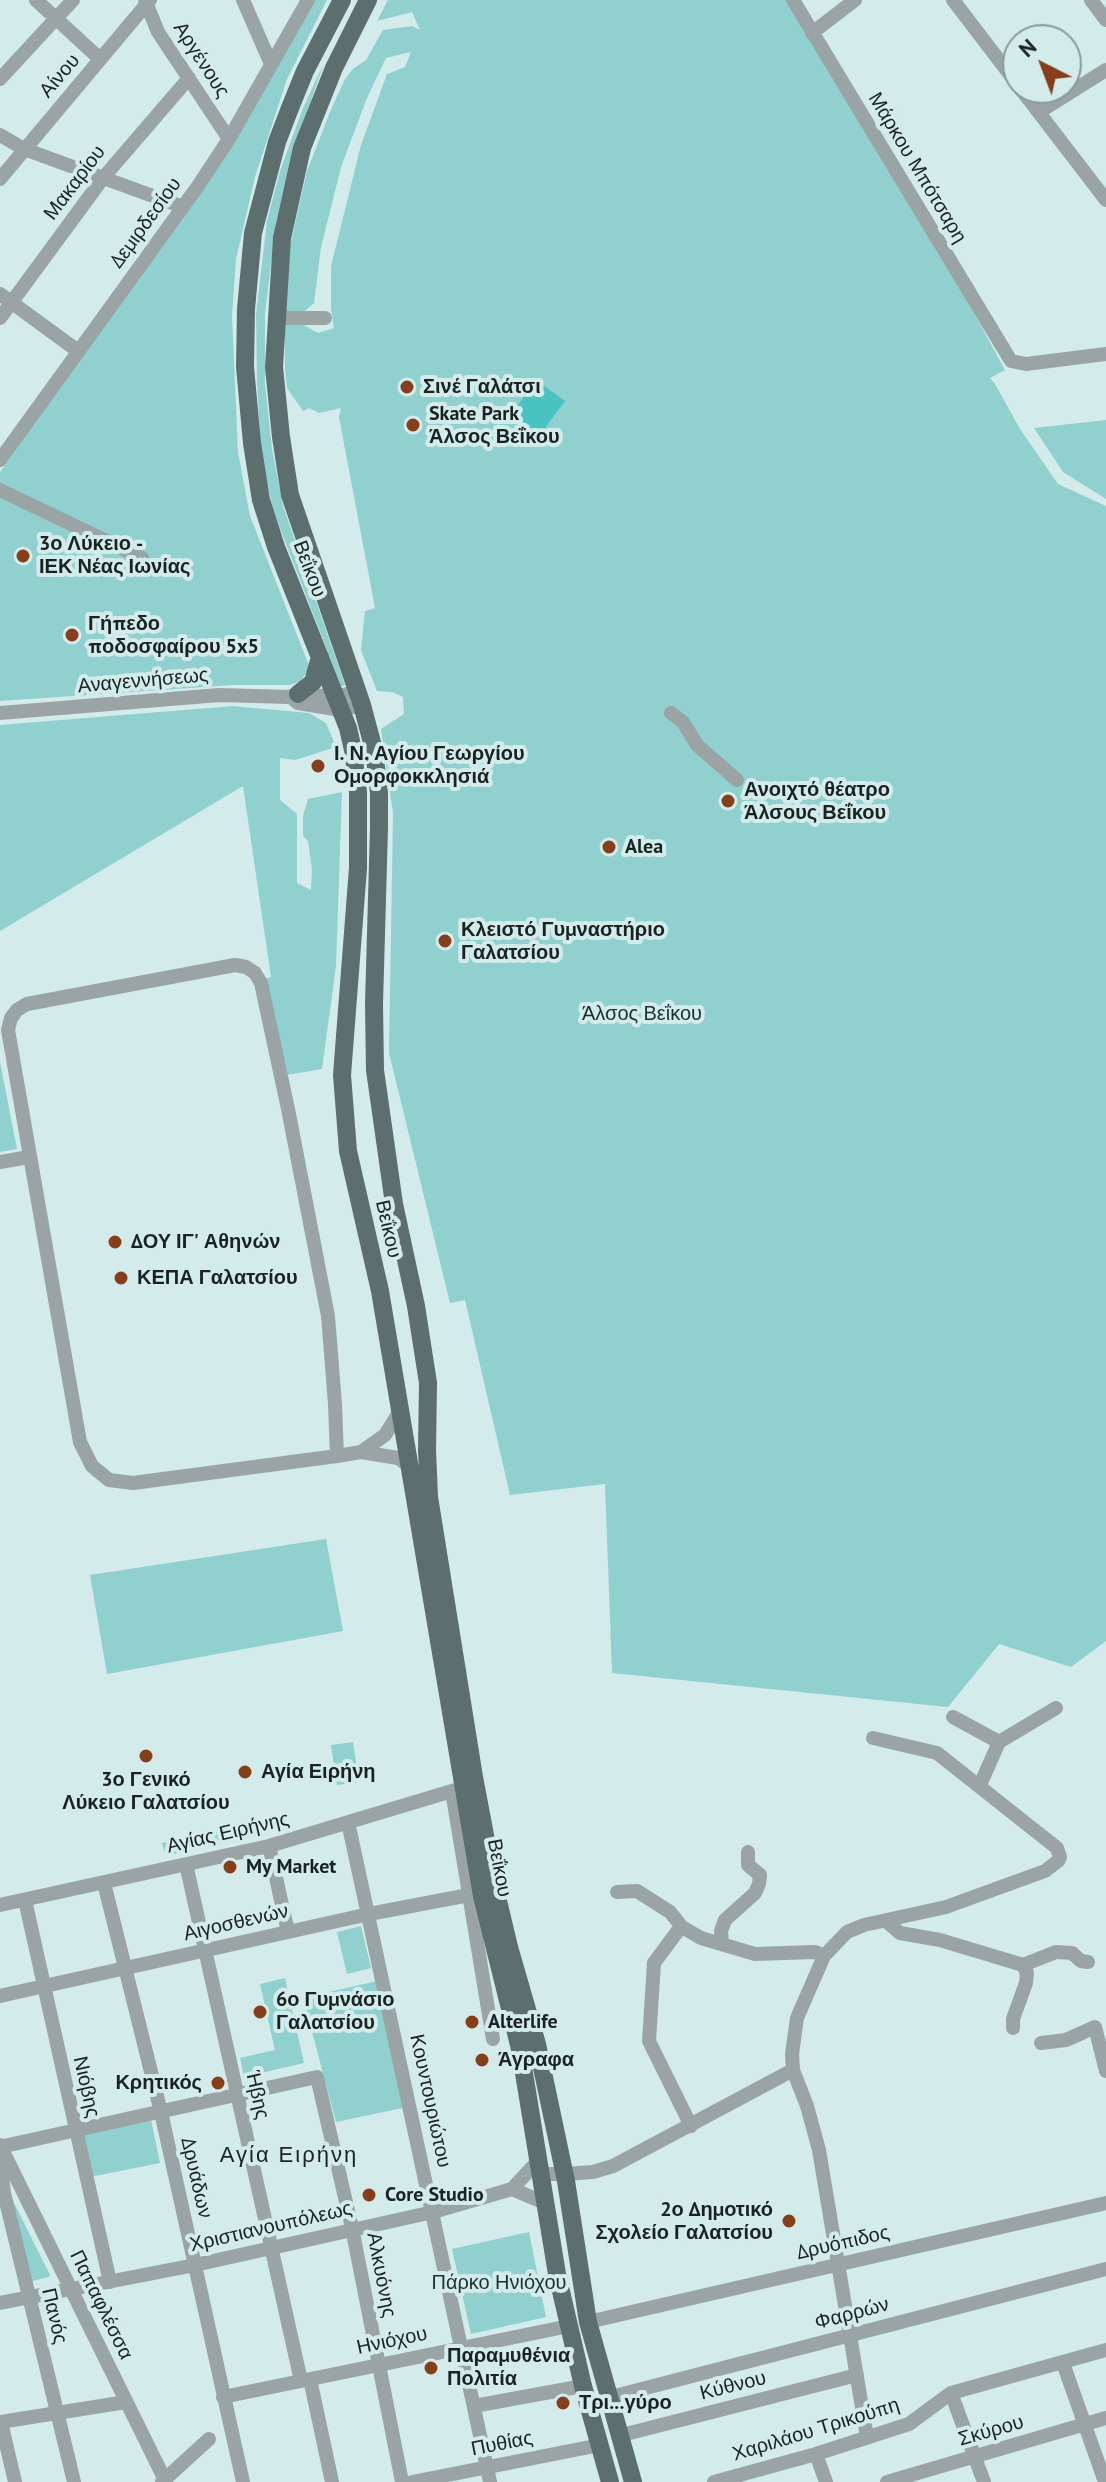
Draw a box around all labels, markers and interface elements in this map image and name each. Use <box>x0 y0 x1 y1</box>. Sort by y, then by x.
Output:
street label: Αργένους <box>168 18 234 102</box>
north arrow <box>1002 24 1082 104</box>
text: N <box>1013 32 1042 63</box>
street label: Αίνου <box>35 49 85 103</box>
street label: Μάρκου Μπότσαρη <box>863 88 971 248</box>
street label: Μακαρίου <box>39 141 111 225</box>
street label: Δεμιρδεσίου <box>105 173 187 273</box>
place label: Σινέ Γαλάτσι <box>423 375 541 399</box>
marker: Σινέ Γαλάτσι <box>398 378 416 396</box>
place label: Skate Park Άλσος Βεΐκου <box>429 402 560 449</box>
marker: Skate Park Άλσος Βεΐκου <box>404 416 422 434</box>
place label: 3ο Λύκειο - ΙΕΚ Νέας Ιωνίας <box>39 532 190 579</box>
street label: Βεΐκου <box>287 537 331 601</box>
marker: 3ο Λύκειο - ΙΕΚ Νέας Ιωνίας <box>14 547 32 565</box>
place label: Γήπεδο ποδοσφαίρου 5x5 <box>88 612 259 659</box>
marker: Γήπεδο ποδοσφαίρου 5x5 <box>63 626 81 644</box>
street label: Αναγεννήσεως <box>77 663 209 699</box>
place label: Ι. Ν. Αγίου Γεωργίου Ομορφοκκλησιά <box>334 742 525 789</box>
marker: Ι. Ν. Αγίου Γεωργίου Ομορφοκκλησιά <box>309 757 327 775</box>
place label: Ανοιχτό θέατρο Άλσους Βεΐκου <box>744 778 890 825</box>
marker: Ανοιχτό θέατρο Άλσους Βεΐκου <box>719 792 737 810</box>
place label: Alea <box>625 835 663 859</box>
marker: Alea <box>600 838 618 856</box>
place label: Κλειστό Γυμναστήριο Γαλατσίου <box>461 918 665 965</box>
marker: Κλειστό Γυμναστήριο Γαλατσίου <box>436 932 454 950</box>
park label: Άλσος Βεΐκου <box>582 1002 702 1026</box>
street label: Βεΐκου <box>370 1198 406 1260</box>
place label: ΔΟΥ ΙΓ' Αθηνών <box>131 1230 280 1254</box>
marker: ΔΟΥ ΙΓ' Αθηνών <box>106 1233 124 1251</box>
place label: ΚΕΠΑ Γαλατσίου <box>137 1266 298 1290</box>
marker: ΚΕΠΑ Γαλατσίου <box>112 1269 130 1287</box>
marker: 3ο Γενικό Λύκειο Γαλατσίου <box>137 1747 155 1765</box>
place label: Αγία Ειρήνη <box>261 1760 376 1784</box>
marker: Αγία Ειρήνη <box>236 1763 254 1781</box>
place label: 3ο Γενικό Λύκειο Γαλατσίου <box>62 1768 230 1815</box>
street label: Αγίας Ειρήνης <box>164 1807 292 1859</box>
street label: Βεΐκου <box>482 1837 516 1899</box>
place label: My Market <box>246 1855 336 1879</box>
marker: My Market <box>221 1858 239 1876</box>
street label: Αιγοσθενών <box>181 1899 291 1947</box>
place label: 6ο Γυμνάσιο Γαλατσίου <box>276 1988 395 2035</box>
marker: 6ο Γυμνάσιο Γαλατσίου <box>251 2003 269 2021</box>
place label: Alterlife <box>488 2010 558 2034</box>
marker: Alterlife <box>463 2013 481 2031</box>
street label: Κουντουριώτου <box>404 2032 456 2170</box>
place label: Άγραφα <box>498 2048 574 2072</box>
marker: Άγραφα <box>473 2051 491 2069</box>
street label: Νιόβης <box>67 2054 105 2120</box>
street label: Ήβης <box>240 2068 274 2122</box>
place label: Κρητικός <box>115 2071 202 2095</box>
marker: Κρητικός <box>209 2074 227 2092</box>
street label: Δρυάδων <box>175 2135 217 2221</box>
district label: Αγία Ειρήνη <box>220 2143 358 2169</box>
place label: Core Studio <box>385 2183 484 2207</box>
marker: Core Studio <box>360 2186 378 2204</box>
street label: Χριστιανουπόλεως <box>188 2197 354 2257</box>
place label: 2ο Δημοτικό Σχολείο Γαλατσίου <box>596 2198 773 2245</box>
marker: 2ο Δημοτικό Σχολείο Γαλατσίου <box>780 2212 798 2230</box>
street label: Δρυόπιδος <box>794 2221 892 2265</box>
street label: Αλκυόνης <box>361 2230 401 2320</box>
street label: Παπαφλέσσα <box>64 2246 138 2364</box>
park label: Πάρκο Ηνιόχου <box>431 2271 567 2295</box>
street label: Πανός <box>36 2286 72 2346</box>
street label: Φαρρών <box>812 2293 892 2335</box>
street label: Ηνιόχου <box>355 2322 429 2360</box>
place label: Παραμυθένια Πολιτία <box>447 2344 570 2391</box>
marker: Παραμυθένια Πολιτία <box>422 2359 440 2377</box>
street label: Κύθνου <box>697 2366 769 2406</box>
place label: Τρι...γύρο <box>579 2391 672 2415</box>
street label: Χαριλάου Τρικούπη <box>729 2393 903 2467</box>
marker: Τρι...γύρο <box>554 2394 572 2412</box>
street label: Σκύρου <box>956 2410 1026 2452</box>
street label: Πυθίας <box>469 2426 535 2462</box>

